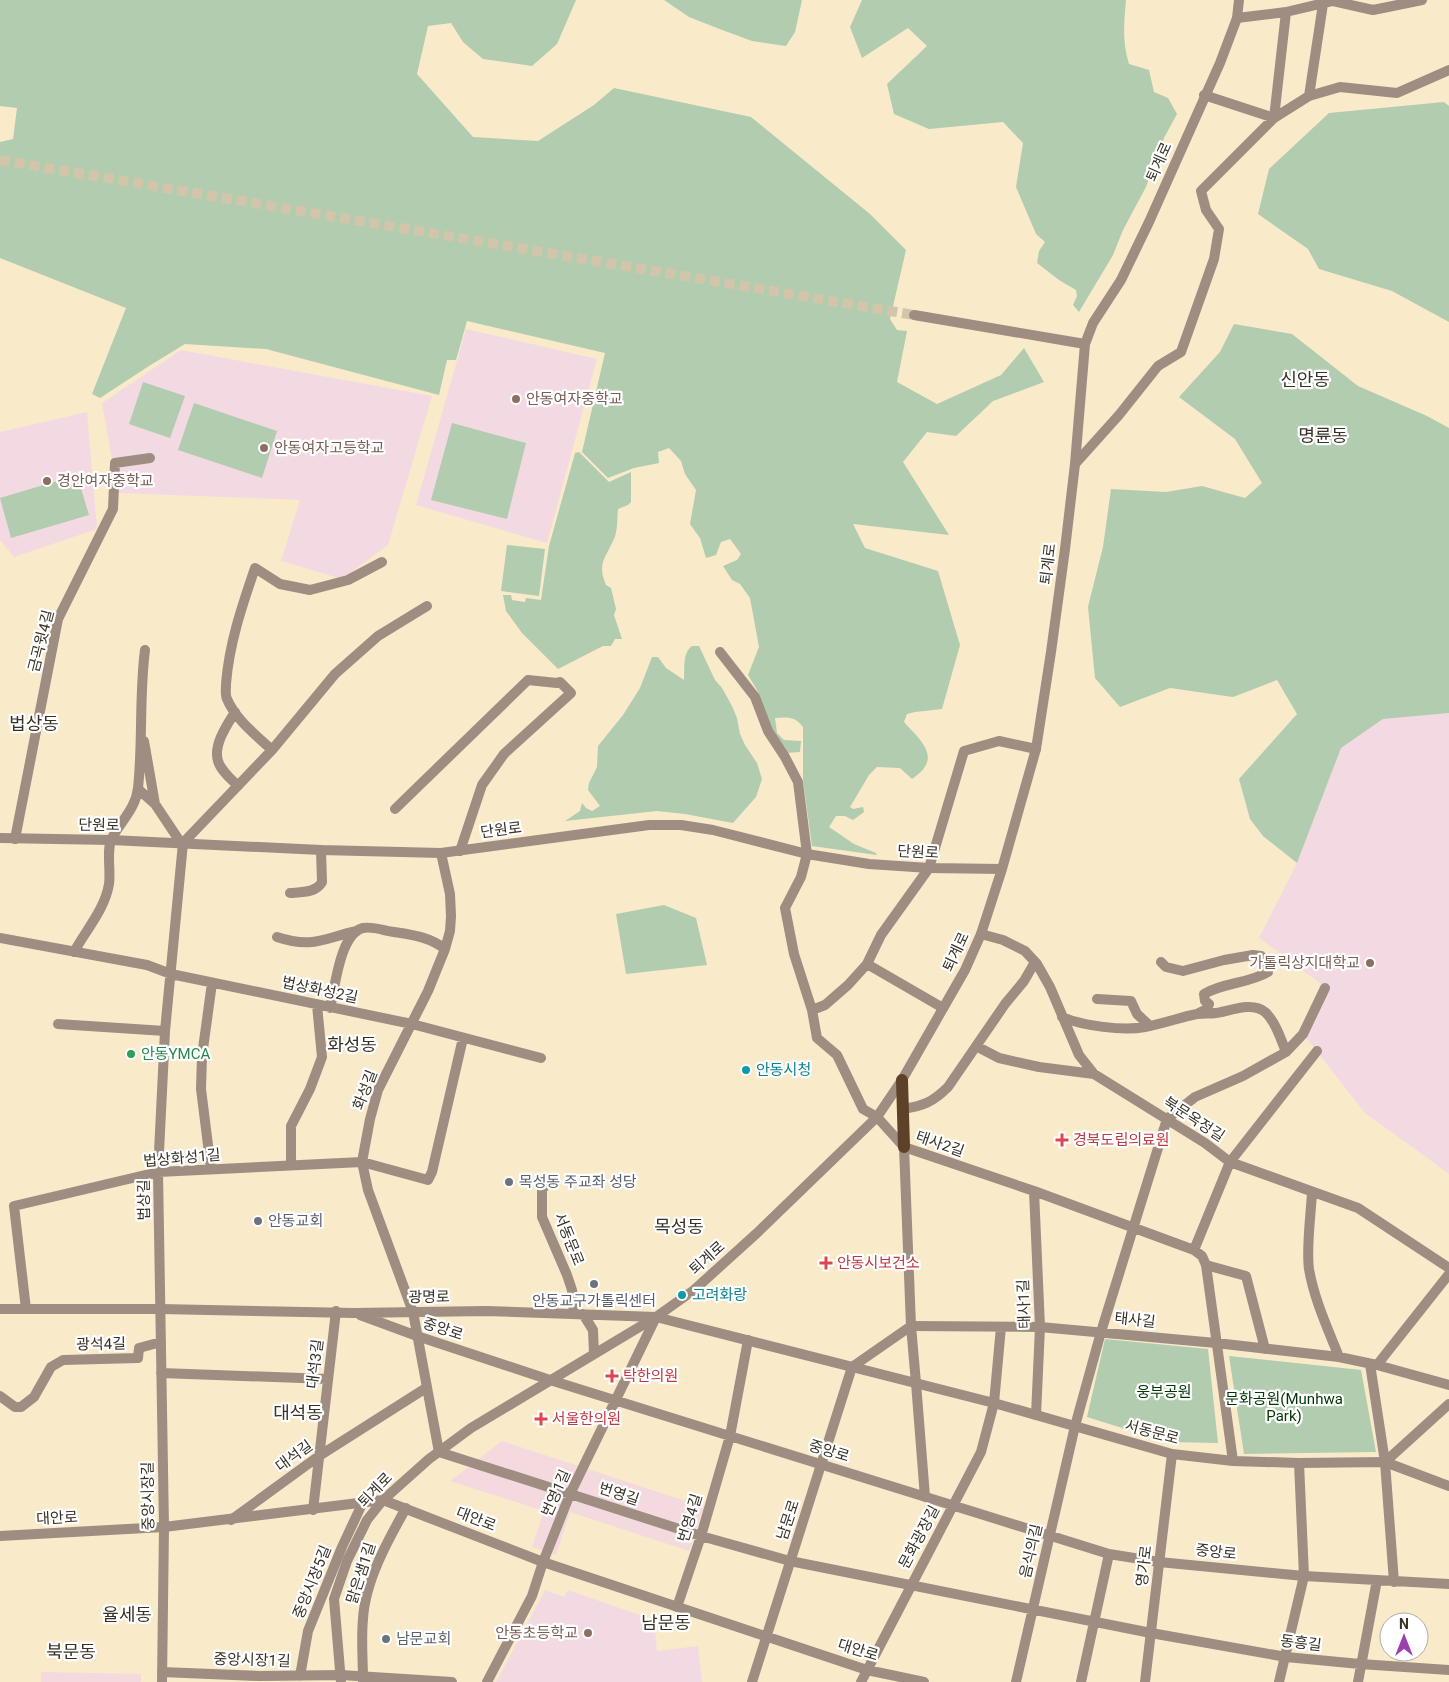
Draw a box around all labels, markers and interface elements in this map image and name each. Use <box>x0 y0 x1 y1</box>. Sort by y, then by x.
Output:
street label: 퇴계로 <box>1142 139 1176 185</box>
district label: 신안동 <box>1280 369 1330 390</box>
place label: 안동여자중학교 <box>526 390 623 408</box>
marker: 안동여자중학교 <box>510 393 522 405</box>
district label: 명륜동 <box>1298 425 1348 446</box>
place label: 안동여자고등학교 <box>274 439 384 457</box>
marker: 안동여자고등학교 <box>258 442 270 454</box>
place label: 경안여자중학교 <box>57 472 154 490</box>
marker: 경안여자중학교 <box>41 475 53 487</box>
street label: 퇴계로 <box>1037 542 1059 586</box>
street label: 금곡윗4길 <box>25 608 57 674</box>
district label: 법상동 <box>9 713 59 734</box>
street label: 단원로 <box>78 816 120 834</box>
street label: 단원로 <box>479 819 523 841</box>
street label: 단원로 <box>897 842 939 862</box>
street label: 퇴계로 <box>939 929 973 975</box>
place label: 가톨릭상지대학교 <box>1250 954 1360 972</box>
marker: 가톨릭상지대학교 <box>1364 957 1376 969</box>
street label: 법상화성2길 <box>280 973 360 1007</box>
district label: 화성동 <box>327 1034 377 1055</box>
place label: 안동YMCA <box>141 1045 210 1063</box>
marker: 안동YMCA <box>125 1048 137 1060</box>
place label: 안동시청 <box>756 1061 811 1079</box>
marker: 안동시청 <box>740 1064 752 1076</box>
street label: 화성길 <box>349 1067 381 1113</box>
street label: 북문옥정길 <box>1160 1093 1228 1145</box>
street label: 태사2길 <box>914 1127 966 1161</box>
place label: 경북도립의료원 <box>1073 1131 1170 1149</box>
marker: 경북도립의료원 <box>1055 1133 1069 1147</box>
street label: 법상화성1길 <box>143 1146 221 1170</box>
place label: 목성동 주교좌 성당 <box>519 1173 637 1191</box>
marker: 목성동 주교좌 성당 <box>503 1176 515 1188</box>
street label: 법상길 <box>135 1179 153 1221</box>
street label: 서동문로 <box>550 1210 588 1268</box>
place label: 안동교회 <box>268 1212 323 1230</box>
marker: 안동교회 <box>252 1215 264 1227</box>
district label: 목성동 <box>654 1216 704 1237</box>
street label: 퇴계로 <box>686 1237 728 1279</box>
place label: 안동시보건소 <box>837 1254 920 1272</box>
marker: 안동시보건소 <box>819 1256 833 1270</box>
marker: 안동교구가톨릭센터 <box>588 1278 600 1290</box>
street label: 태사1길 <box>1014 1279 1034 1329</box>
place label: 고려화랑 <box>692 1286 747 1304</box>
street label: 광명로 <box>408 1288 450 1306</box>
marker: 고려화랑 <box>676 1289 688 1301</box>
place label: 안동교구가톨릭센터 <box>532 1292 656 1310</box>
street label: 태사길 <box>1113 1309 1157 1331</box>
street label: 중앙로 <box>421 1314 465 1344</box>
street label: 광석4길 <box>76 1335 126 1353</box>
street label: 대석3길 <box>303 1338 327 1390</box>
place label: 탁한의원 <box>623 1367 678 1385</box>
marker: 탁한의원 <box>605 1369 619 1383</box>
park label: 웅부공원 <box>1136 1383 1192 1401</box>
park label: 문화공원(Munhwa Park) <box>1225 1390 1343 1425</box>
district label: 대석동 <box>273 1402 323 1423</box>
place label: 서울한의원 <box>552 1410 621 1428</box>
marker: 서울한의원 <box>534 1412 548 1426</box>
street label: 서동문로 <box>1123 1416 1181 1448</box>
street label: 중앙로 <box>807 1436 851 1466</box>
street label: 대석길 <box>272 1437 316 1475</box>
street label: 중앙시장길 <box>138 1461 158 1531</box>
street label: 번영1길 <box>538 1467 574 1519</box>
street label: 퇴계로 <box>354 1469 396 1511</box>
street label: 번영길 <box>597 1479 641 1509</box>
street label: 번영4길 <box>674 1492 706 1544</box>
street label: 남문로 <box>773 1498 803 1542</box>
street label: 문화광장길 <box>895 1502 943 1572</box>
street label: 대안로 <box>453 1503 499 1535</box>
street label: 대안로 <box>36 1508 78 1528</box>
street label: 음식의길 <box>1016 1522 1046 1580</box>
street label: 맑은샘1길 <box>343 1540 379 1606</box>
street label: 중앙로 <box>1194 1541 1238 1563</box>
street label: 중앙시장5길 <box>289 1543 335 1621</box>
street label: 영가로 <box>1133 1544 1155 1588</box>
district label: 율세동 <box>102 1604 152 1625</box>
district label: 남문동 <box>641 1612 691 1633</box>
north arrow <box>1379 1612 1429 1662</box>
text: N <box>1399 1616 1409 1632</box>
place label: 안동초등학교 <box>495 1624 578 1642</box>
marker: 안동초등학교 <box>582 1627 594 1639</box>
place label: 남문교회 <box>396 1630 451 1648</box>
street label: 동흥길 <box>1279 1632 1323 1654</box>
marker: 남문교회 <box>380 1633 392 1645</box>
street label: 대안로 <box>836 1635 880 1665</box>
district label: 북문동 <box>46 1641 96 1662</box>
street label: 중앙시장1길 <box>213 1650 291 1670</box>

